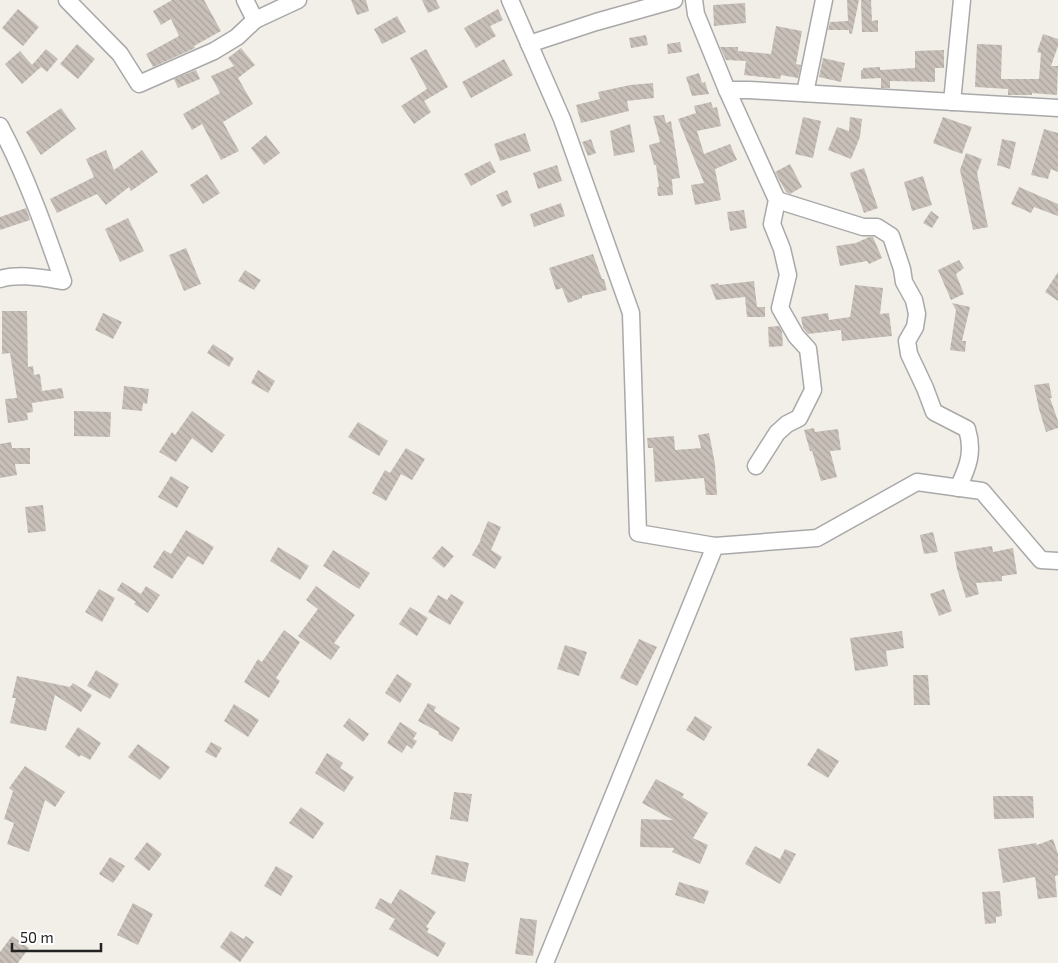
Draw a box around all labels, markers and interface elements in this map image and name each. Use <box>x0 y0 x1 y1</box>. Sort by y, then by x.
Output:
scale bar <box>12 920 101 952</box>
text: 50 m <box>20 928 54 946</box>

